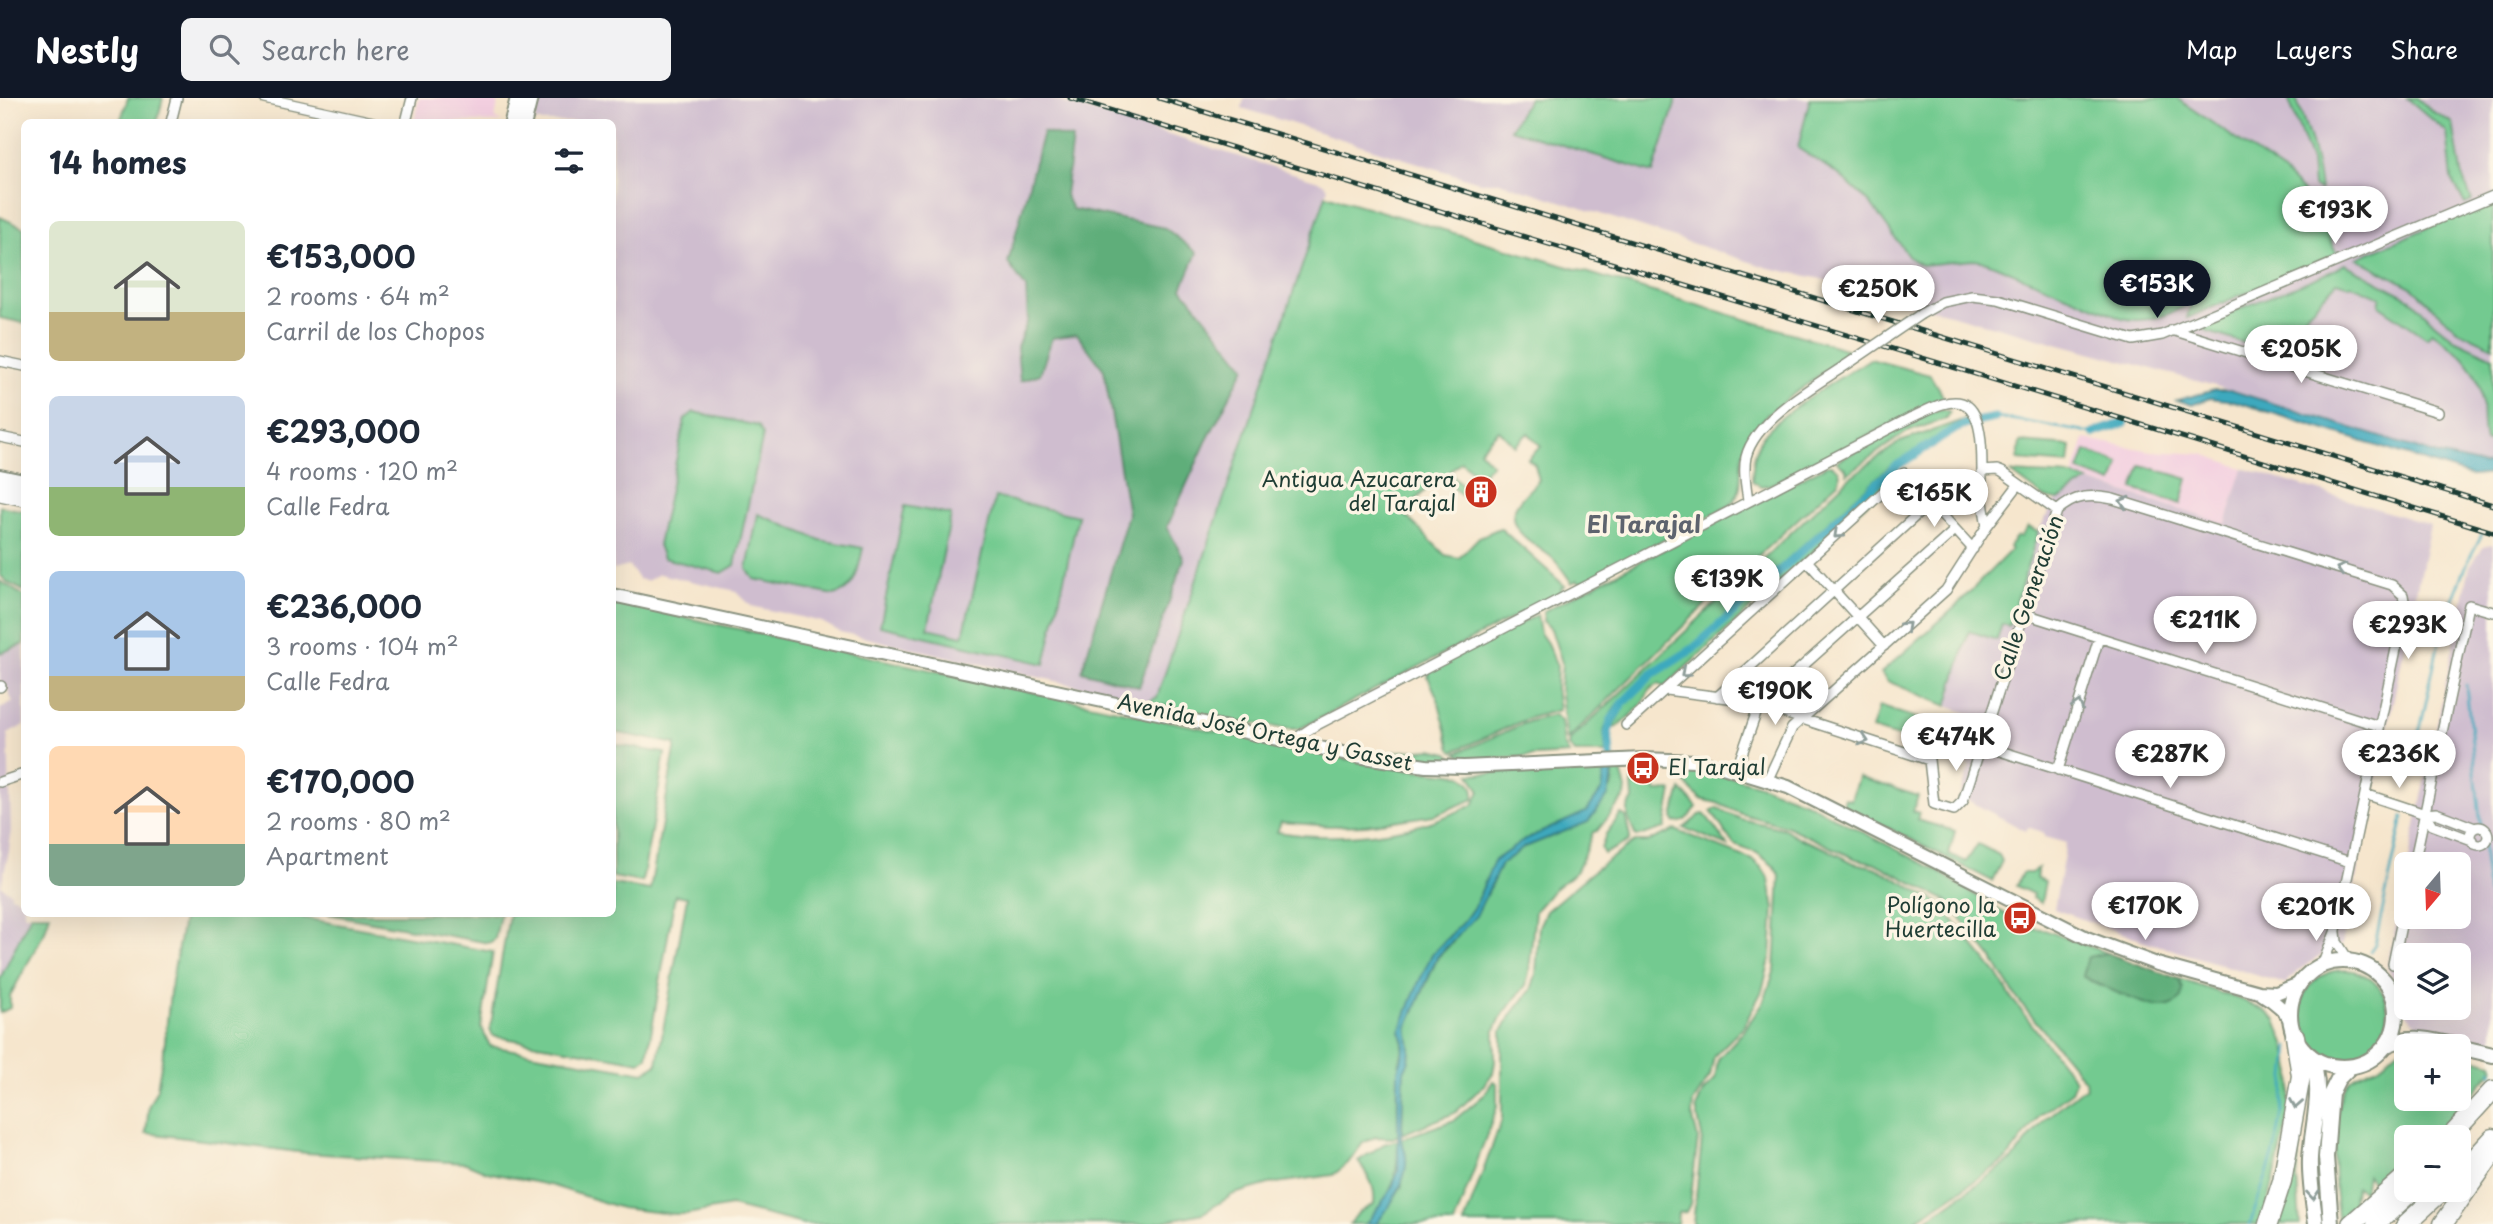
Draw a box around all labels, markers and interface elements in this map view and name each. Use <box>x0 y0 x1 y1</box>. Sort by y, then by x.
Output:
search box <box>181 18 671 81</box>
text: Nestly <box>35 24 139 74</box>
icon: search <box>205 30 243 68</box>
text: Search here <box>261 30 410 69</box>
text: Map <box>2186 31 2237 67</box>
text: Layers <box>2275 31 2352 67</box>
text: Share <box>2390 31 2458 67</box>
text: 14 homes <box>49 139 187 184</box>
icon: filters <box>550 142 588 180</box>
pin: €193K <box>2286 186 2384 246</box>
text: €193K <box>2298 191 2372 226</box>
text: €153,000 <box>266 233 416 278</box>
icon: home <box>105 249 189 333</box>
pin: €153K <box>2108 260 2206 320</box>
text: €153K <box>2120 265 2194 300</box>
pin: €250K <box>1829 266 1927 325</box>
text: €250K <box>1838 270 1918 305</box>
text: 2 rooms · 64 m² <box>266 278 450 313</box>
text: Carril de los Chopos <box>266 313 485 348</box>
pin: €205K <box>2252 326 2350 385</box>
text: €205K <box>2260 330 2342 365</box>
text: €293,000 <box>266 408 420 453</box>
icon: home <box>105 424 189 508</box>
text: 4 rooms · 120 m² <box>266 453 458 488</box>
place label: Antigua Azucarera del Tarajal <box>1262 462 1456 518</box>
pin: €165K <box>1885 470 1983 529</box>
building icon: Antigua Azucarera del Tarajal <box>1462 473 1500 511</box>
text: €165K <box>1896 474 1972 509</box>
text: Calle Fedra <box>266 488 390 523</box>
one-way arrow <box>2118 496 2130 511</box>
district label: El Tarajal <box>1587 506 1701 541</box>
street label: Calle Generación <box>1984 510 2070 684</box>
one-way arrow <box>1833 526 1846 538</box>
pin: €139K <box>1678 556 1776 615</box>
text: €139K <box>1691 560 1764 595</box>
one-way arrow <box>2336 563 2348 578</box>
text: €236,000 <box>266 583 422 628</box>
pin: €211K <box>2156 596 2254 656</box>
icon: home <box>105 599 189 683</box>
text: €211K <box>2170 601 2240 636</box>
pin: €293K <box>2359 602 2457 661</box>
text: €293K <box>2369 606 2447 641</box>
one-way arrow <box>1898 621 1911 634</box>
text: 3 rooms · 104 m² <box>266 628 459 663</box>
text: Calle Fedra <box>266 663 390 698</box>
one-way arrow <box>1680 665 1693 678</box>
pin: €190K <box>1726 668 1824 727</box>
text: €190K <box>1737 672 1813 707</box>
street label: Avenida José Ortega y Gasset <box>1115 684 1416 778</box>
one-way arrow <box>2070 699 2085 711</box>
pin: €474K <box>1907 714 2005 773</box>
text: €474K <box>1917 718 1995 753</box>
pin: €287K <box>2121 730 2219 790</box>
pin: €236K <box>2350 730 2448 790</box>
one-way arrow <box>1858 732 1870 747</box>
text: €287K <box>2131 735 2209 770</box>
text: €236K <box>2358 735 2440 770</box>
bus stop icon: El Tarajal <box>1624 749 1662 787</box>
place label: El Tarajal <box>1668 750 1766 782</box>
text: €170,000 <box>266 758 415 803</box>
icon: home <box>105 774 189 858</box>
text: 2 rooms · 80 m² <box>266 803 451 838</box>
text: Apartment <box>266 838 389 873</box>
north arrow <box>2394 852 2471 929</box>
map controls <box>2394 852 2471 1202</box>
pin: €170K <box>2096 882 2194 942</box>
pin: €201K <box>2267 884 2365 943</box>
text: €170K <box>2108 887 2182 922</box>
place label: Polígono la Huertecilla <box>1885 888 1997 944</box>
text: €201K <box>2277 888 2355 923</box>
bus stop icon: Polígono la Huertecilla <box>2001 899 2039 937</box>
button: layers <box>2394 943 2471 1020</box>
button: + <box>2394 1034 2471 1111</box>
one-way arrow <box>2290 1098 2305 1110</box>
button: − <box>2394 1125 2471 1202</box>
one-way arrow <box>2305 1190 2320 1201</box>

